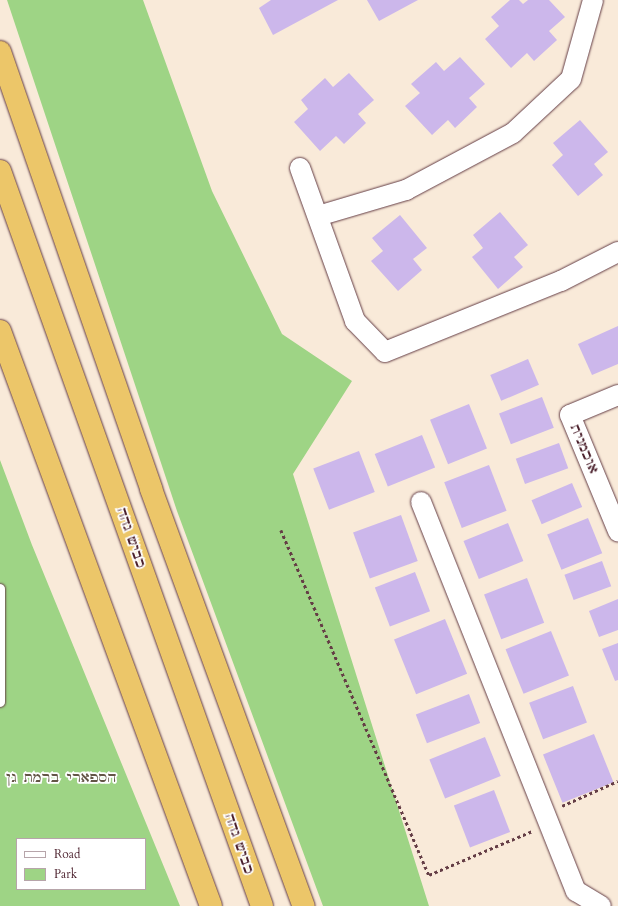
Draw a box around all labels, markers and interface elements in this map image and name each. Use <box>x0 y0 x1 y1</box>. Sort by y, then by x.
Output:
street label: אוכמנית <box>566 422 602 476</box>
street label: כביש גהה <box>113 507 149 569</box>
park label: הספארי ברמת גן <box>9 770 113 786</box>
street label: כביש גהה <box>221 813 257 875</box>
legend <box>16 838 146 890</box>
text: Road <box>54 846 80 862</box>
text: Park <box>54 866 77 882</box>

